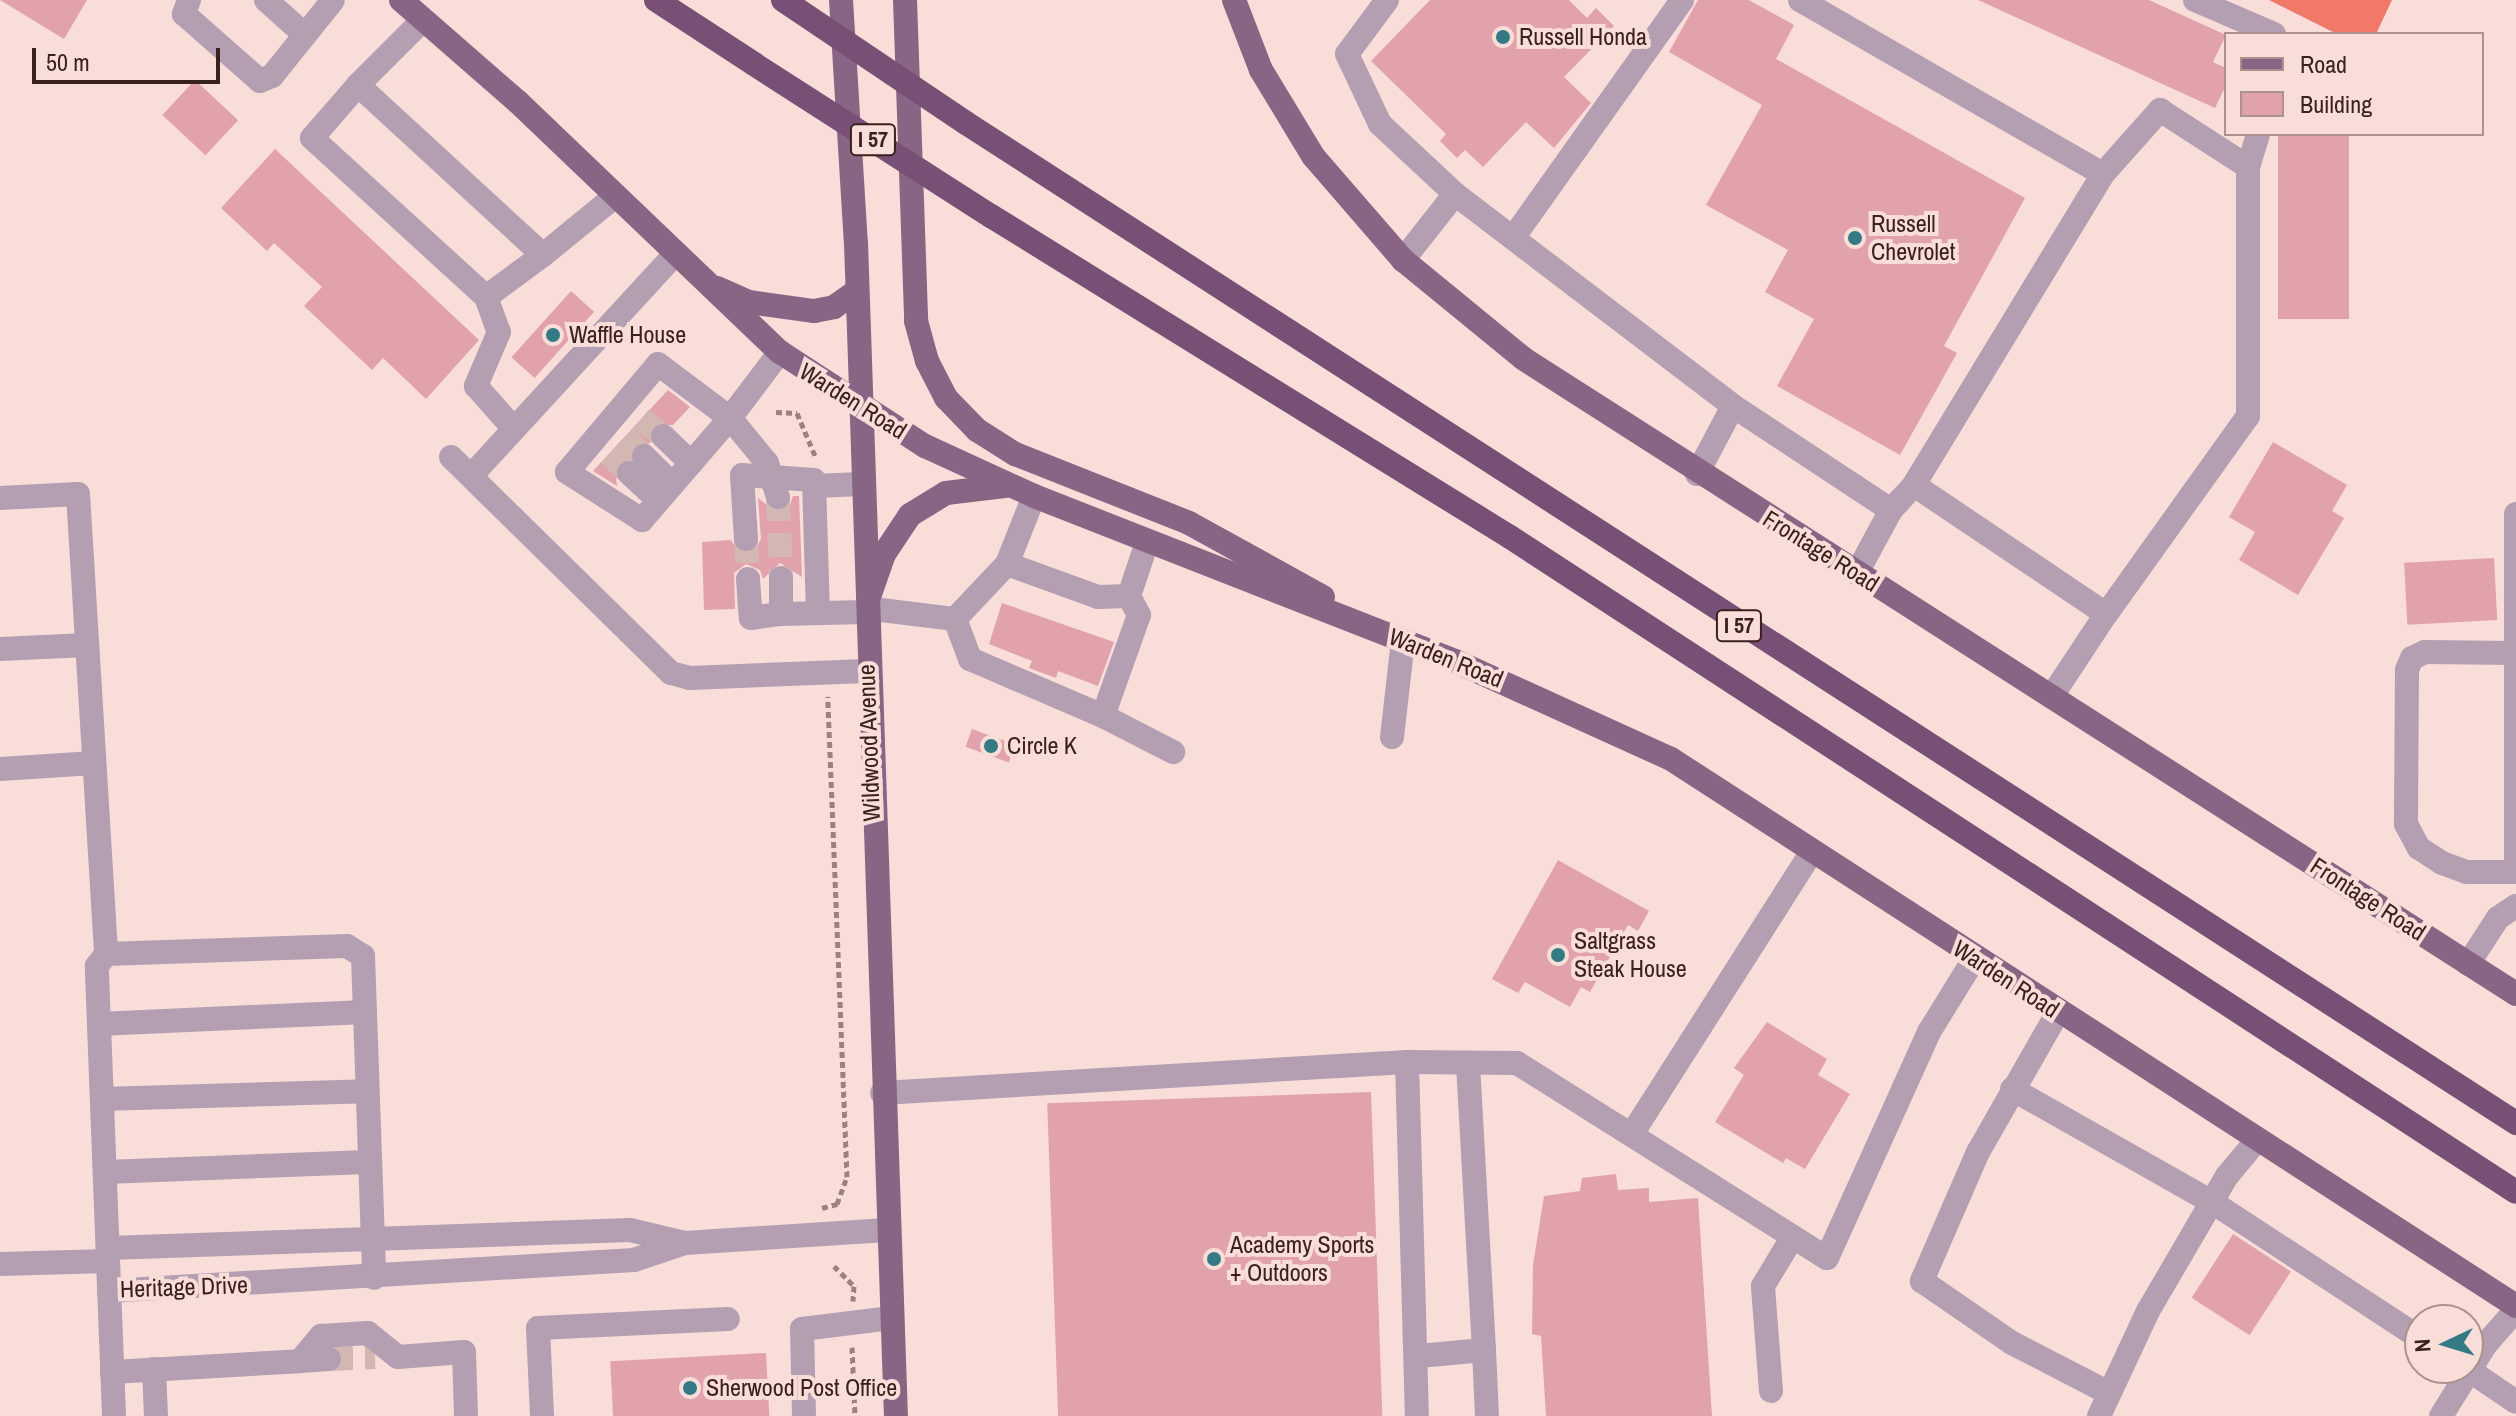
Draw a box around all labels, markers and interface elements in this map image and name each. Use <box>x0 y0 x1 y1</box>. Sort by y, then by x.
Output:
place label: Russell Honda <box>1519 23 1647 51</box>
marker: Russell Honda <box>1494 28 1512 46</box>
scale bar <box>36 32 224 82</box>
legend <box>2224 32 2484 136</box>
text: 50 m <box>46 46 90 78</box>
text: Road <box>2300 48 2347 80</box>
text: Building <box>2300 88 2372 120</box>
road number: I 57 <box>849 122 897 158</box>
place label: Russell Chevrolet <box>1871 210 1955 266</box>
marker: Russell Chevrolet <box>1846 229 1864 247</box>
place label: Waffle House <box>569 321 686 349</box>
marker: Waffle House <box>544 326 562 344</box>
street label: Warden Road <box>794 357 912 445</box>
street label: Frontage Road <box>1758 504 1884 598</box>
road number: I 57 <box>1715 608 1763 644</box>
street label: Warden Road <box>1385 622 1507 694</box>
street label: Wildwood Avenue <box>852 663 886 823</box>
place label: Circle K <box>1007 732 1077 760</box>
marker: Circle K <box>982 737 1000 755</box>
street label: Frontage Road <box>2305 851 2431 947</box>
place label: Saltgrass Steak House <box>1574 927 1687 983</box>
street label: Warden Road <box>1948 934 2064 1024</box>
marker: Saltgrass Steak House <box>1549 946 1567 964</box>
place label: Academy Sports + Outdoors <box>1230 1231 1374 1287</box>
marker: Academy Sports + Outdoors <box>1205 1250 1223 1268</box>
street label: Heritage Drive <box>120 1270 248 1304</box>
north arrow <box>2404 1304 2484 1384</box>
text: N <box>2407 1338 2437 1353</box>
place label: Sherwood Post Office <box>706 1374 897 1402</box>
marker: Sherwood Post Office <box>681 1379 699 1397</box>

